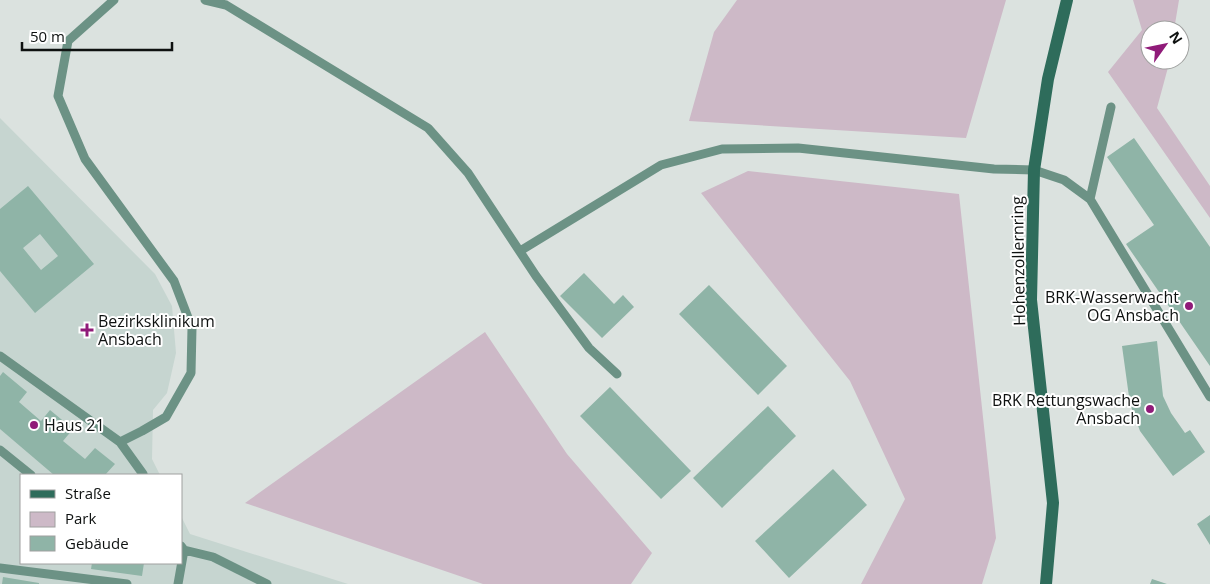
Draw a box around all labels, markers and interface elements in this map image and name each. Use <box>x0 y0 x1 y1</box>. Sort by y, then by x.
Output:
scale bar <box>22 20 172 52</box>
north arrow <box>1140 20 1190 70</box>
text: 50 m <box>30 26 65 46</box>
text: N <box>1165 28 1187 48</box>
street label: Hohenzollernring <box>1006 196 1030 326</box>
place label: BRK-Wasserwacht OG Ansbach <box>1045 286 1179 326</box>
marker: BRK-Wasserwacht OG Ansbach <box>1183 300 1195 312</box>
place label: Bezirksklinikum Ansbach <box>98 310 215 350</box>
marker: Bezirksklinikum Ansbach <box>80 323 94 337</box>
place label: BRK Rettungswache Ansbach <box>992 389 1140 429</box>
marker: BRK Rettungswache Ansbach <box>1144 403 1156 415</box>
place label: Haus 21 <box>44 414 105 436</box>
marker: Haus 21 <box>28 419 40 431</box>
legend <box>20 474 182 564</box>
text: Straße <box>65 483 111 503</box>
text: Park <box>65 508 96 528</box>
text: Gebäude <box>65 533 129 553</box>

